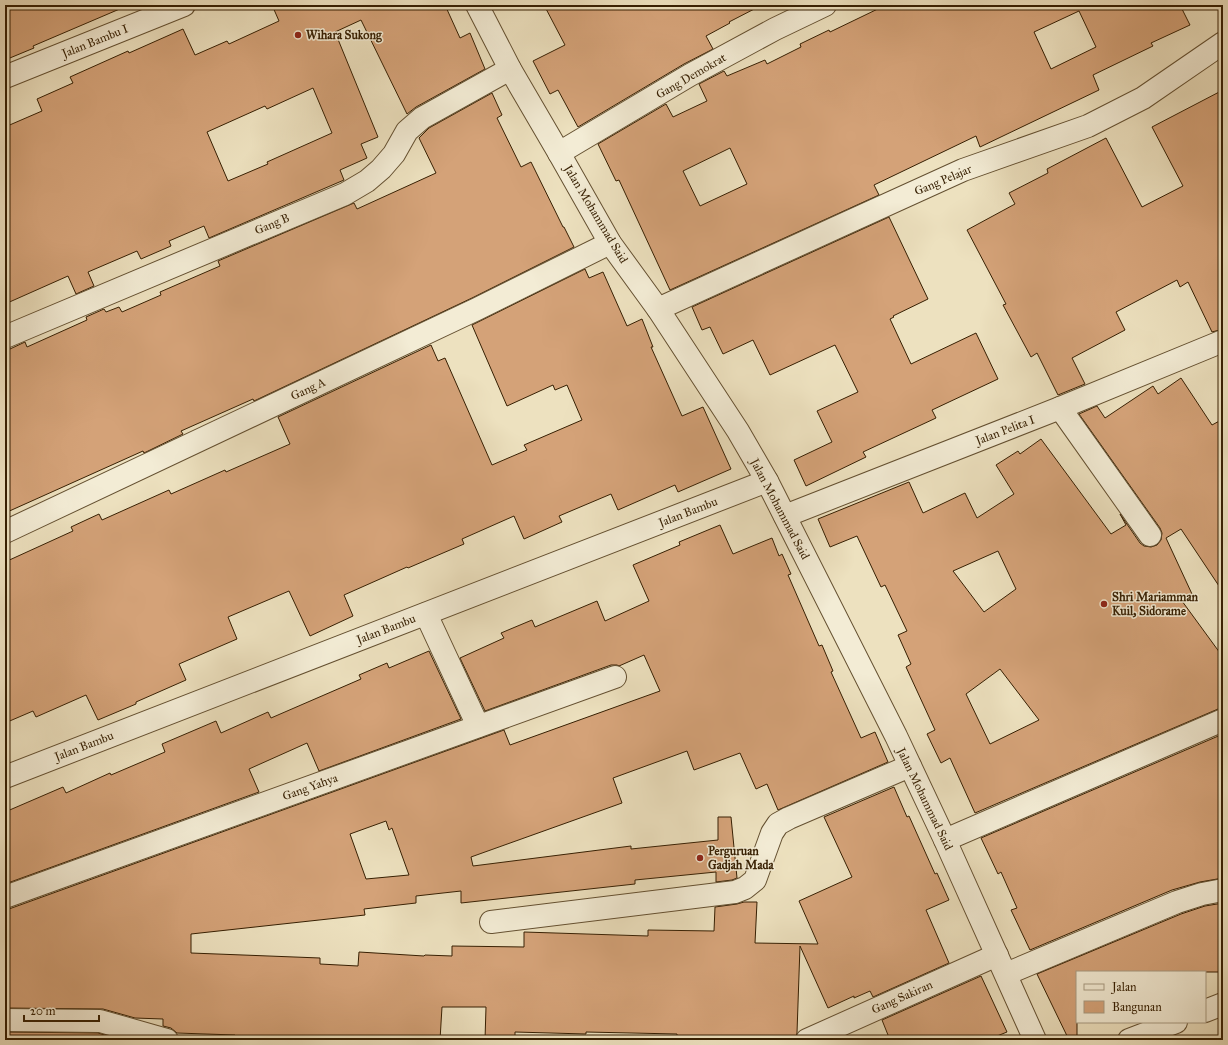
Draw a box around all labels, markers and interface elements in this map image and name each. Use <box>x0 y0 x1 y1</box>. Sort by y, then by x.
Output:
street label: Jalan Bambu I <box>58 21 130 62</box>
place label: Wihara Sukong <box>306 28 382 43</box>
marker: Wihara Sukong <box>293 30 303 40</box>
street label: Gang Demokrat <box>654 50 730 103</box>
street label: Jalan Mohammad Said <box>559 161 631 266</box>
street label: Gang Pelajar <box>912 161 975 199</box>
street label: Gang B <box>252 210 292 238</box>
street label: Gang A <box>288 375 328 404</box>
street label: Jalan Pelita I <box>972 412 1037 449</box>
street label: Jalan Mohammad Said <box>746 454 813 562</box>
street label: Jalan Bambu <box>655 494 720 531</box>
place label: Shri Mariamman Kuil, Sidorame <box>1112 590 1198 618</box>
marker: Shri Mariamman Kuil, Sidorame <box>1099 599 1109 609</box>
street label: Jalan Bambu <box>353 611 418 648</box>
street label: Jalan Bambu <box>51 728 116 765</box>
street label: Jalan Mohammad Said <box>892 744 956 853</box>
street label: Gang Yahya <box>281 770 341 804</box>
place label: Perguruan Gadjah Mada <box>708 844 775 873</box>
marker: Perguruan Gadjah Mada <box>695 853 705 863</box>
legend <box>1076 971 1206 1023</box>
street label: Gang Sakiran <box>869 977 936 1018</box>
text: Jalan <box>1110 980 1137 995</box>
scale bar <box>24 997 99 1023</box>
text: Bangunan <box>1112 1000 1162 1015</box>
text: 20 m <box>30 1004 56 1018</box>

